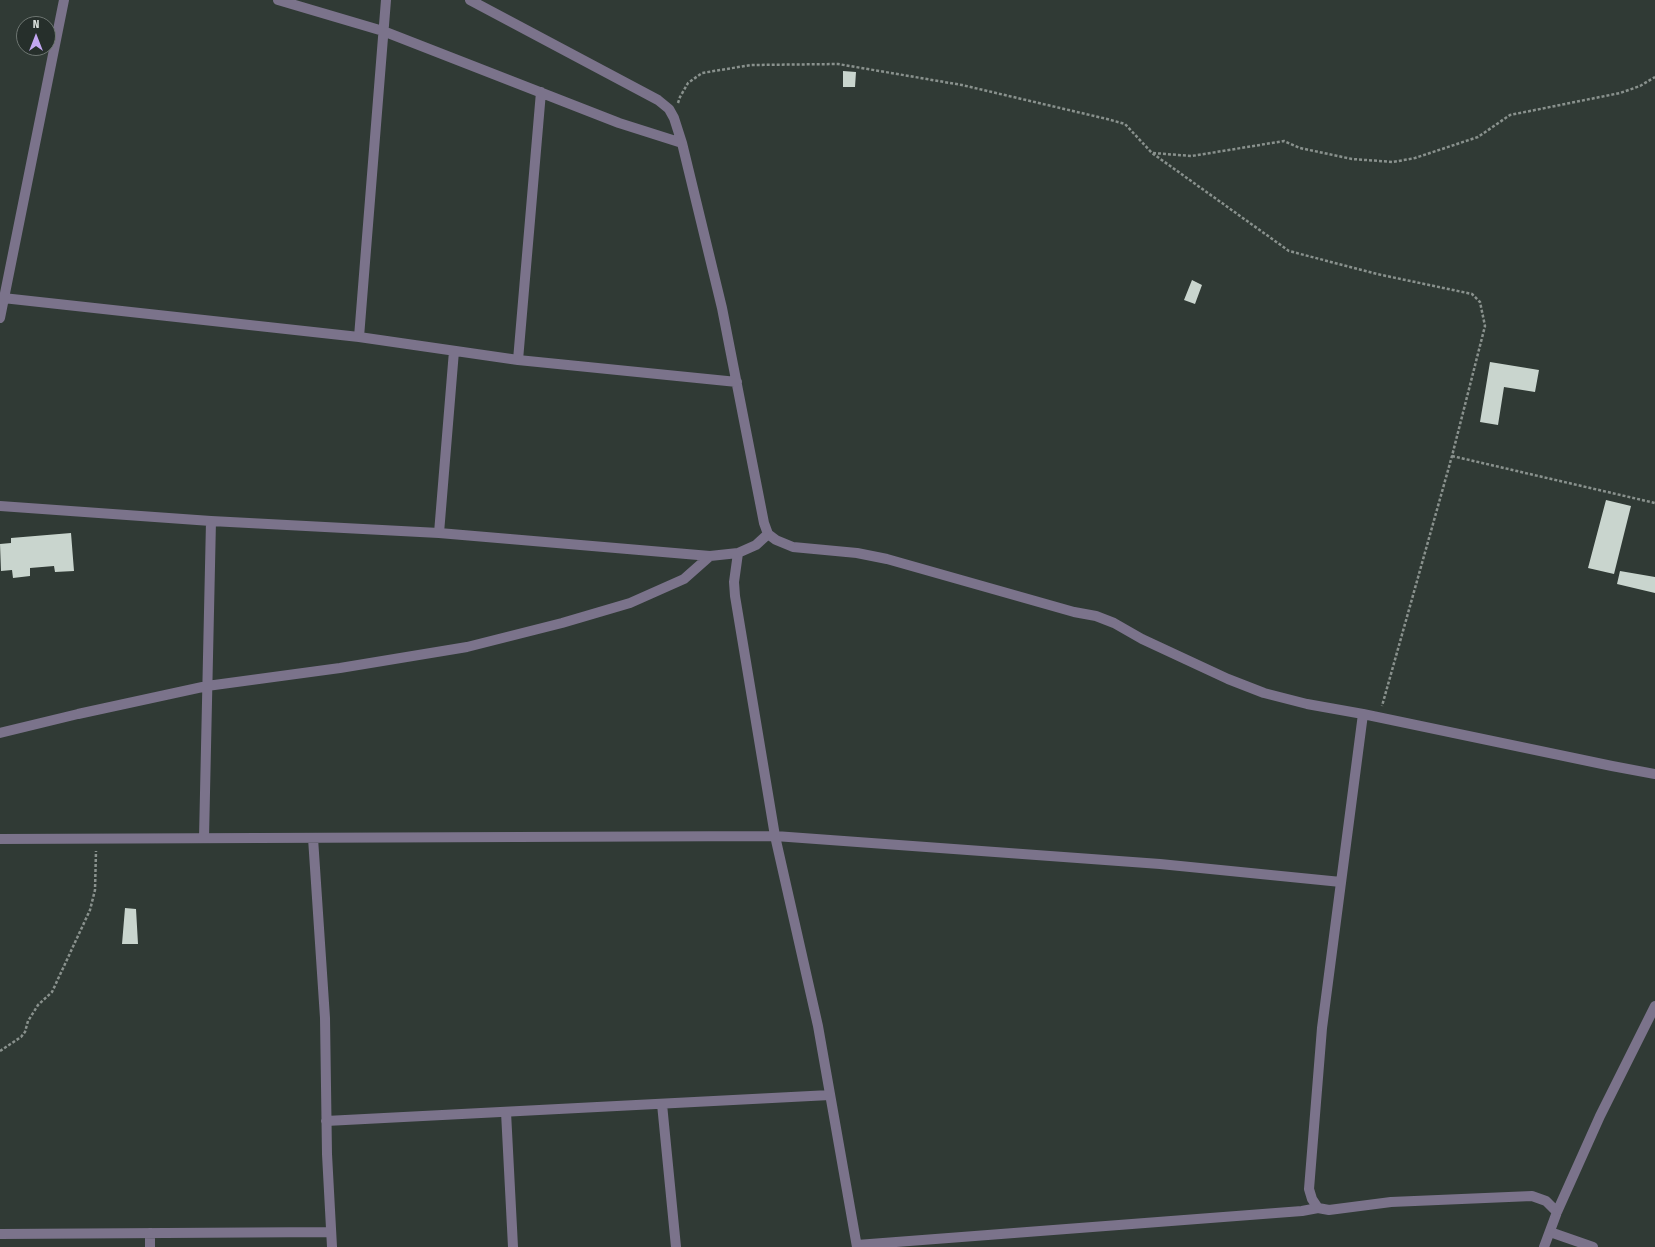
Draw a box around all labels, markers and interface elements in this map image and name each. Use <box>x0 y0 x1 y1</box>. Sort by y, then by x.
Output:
north arrow <box>16 16 56 56</box>
text: N <box>33 18 39 31</box>

